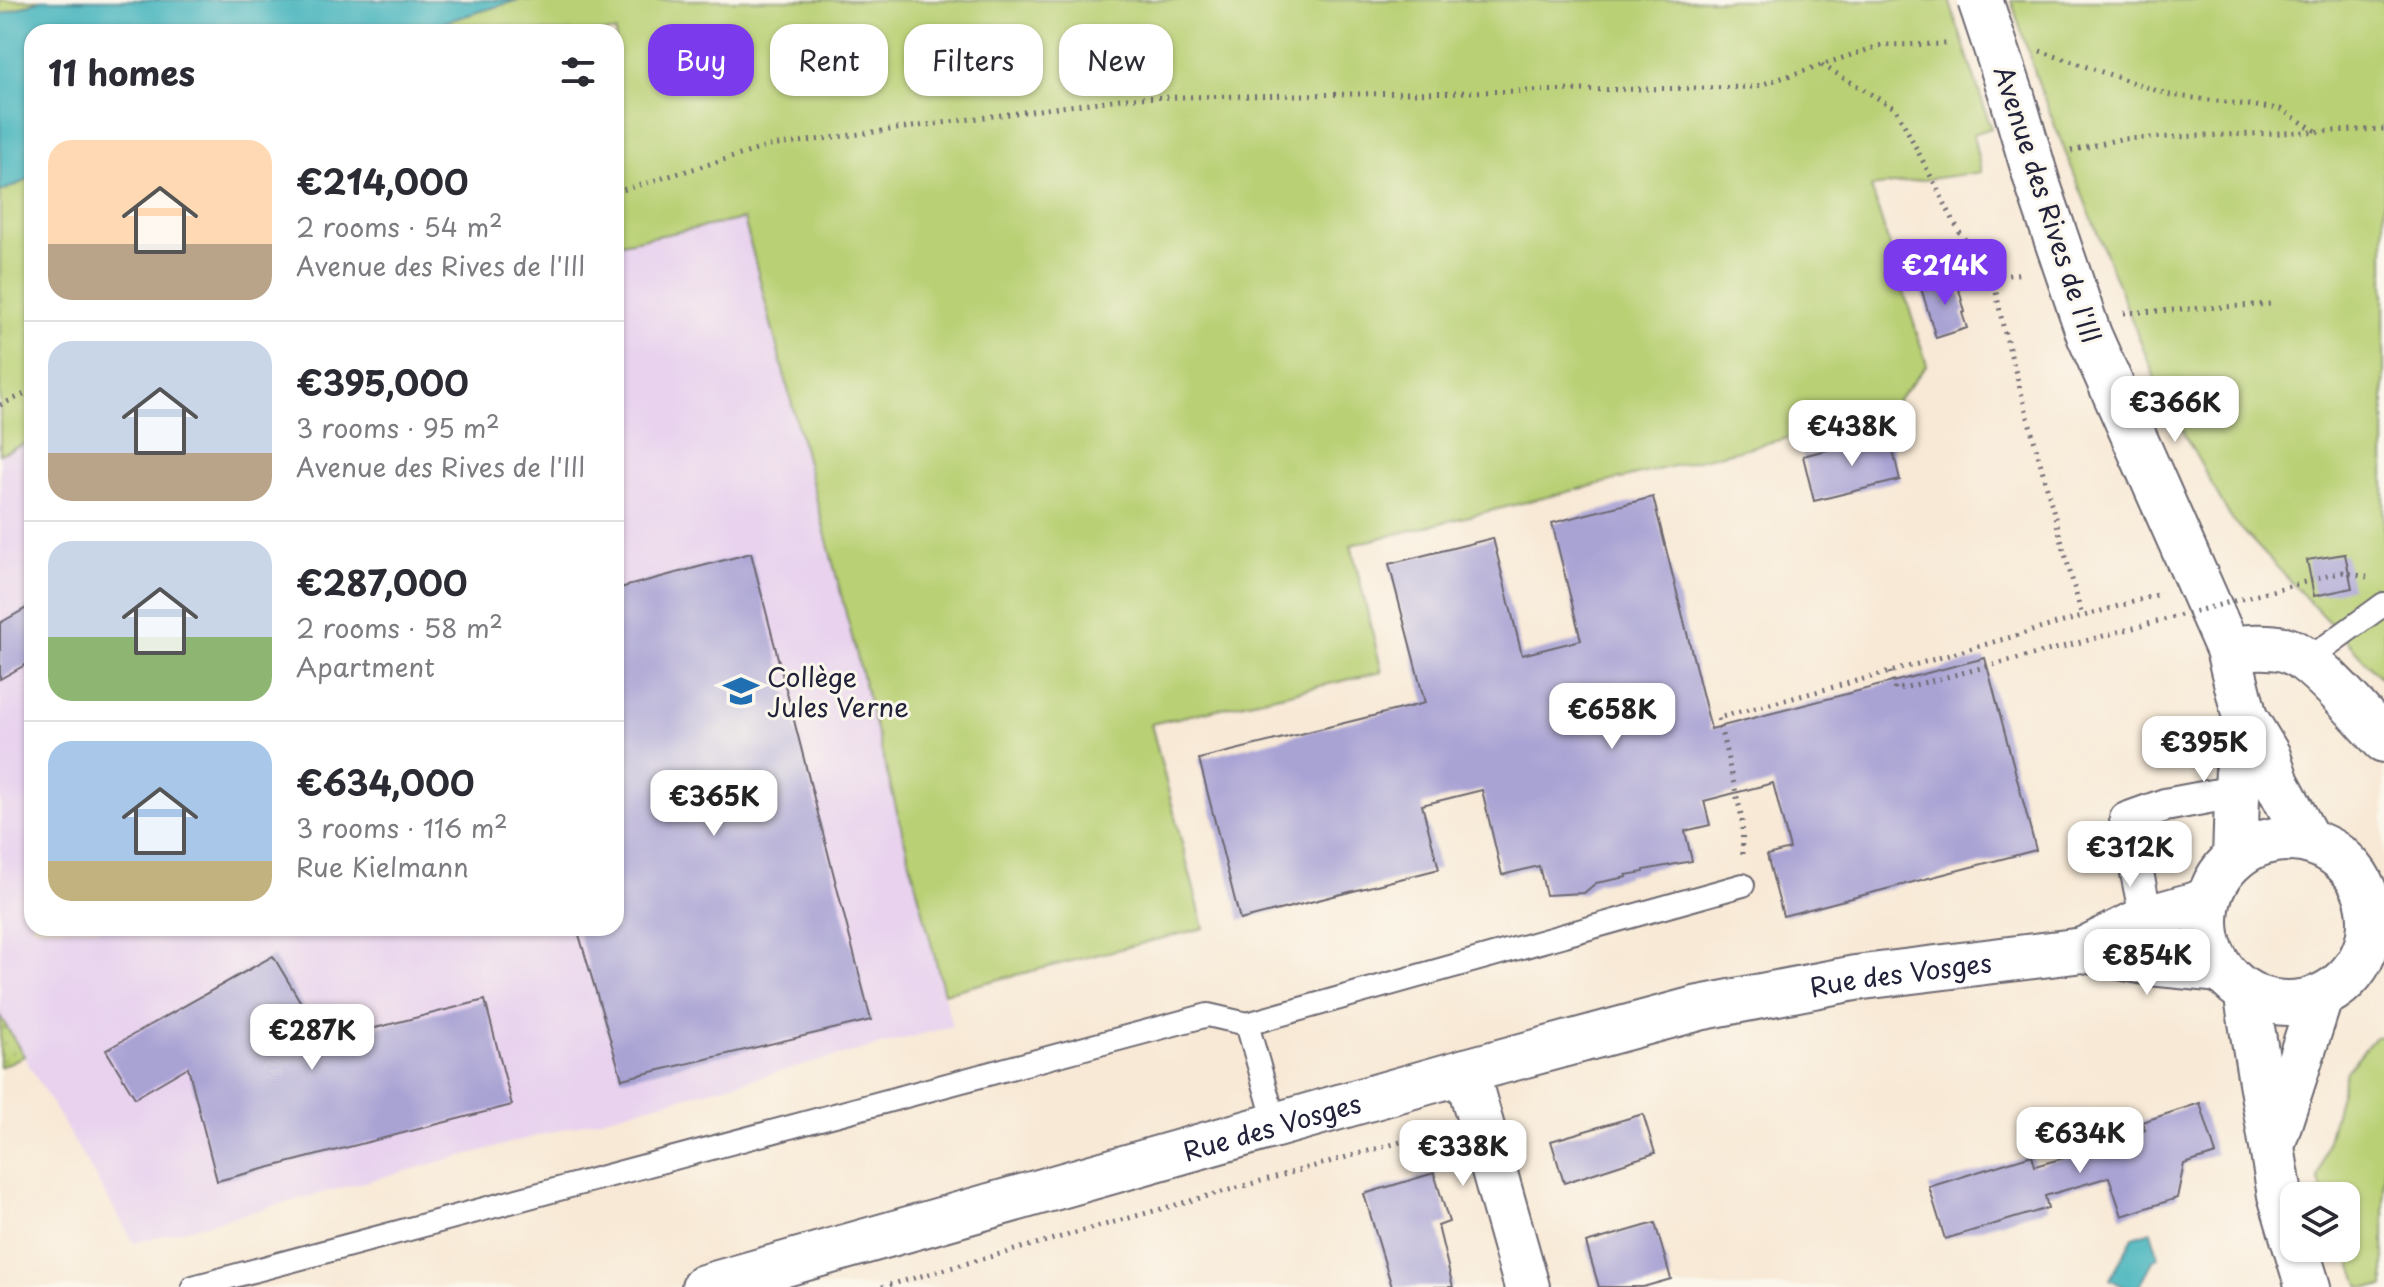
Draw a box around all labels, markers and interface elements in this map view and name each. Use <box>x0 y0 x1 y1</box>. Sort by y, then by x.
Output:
chip: Buy <box>648 24 754 96</box>
chip: Rent <box>770 24 888 96</box>
chip: Filters <box>904 24 1043 96</box>
chip: New <box>1059 24 1173 96</box>
text: 11 homes <box>48 46 195 98</box>
icon: filters <box>556 50 600 94</box>
street label: Avenue des Rives de l'Ill <box>1985 61 2111 347</box>
text: €214,000 <box>296 155 469 207</box>
icon: home <box>112 172 208 268</box>
text: 2 rooms · 54 m² <box>296 207 503 246</box>
pin: €214K <box>1889 239 2001 307</box>
text: €214K <box>1902 245 1988 284</box>
text: Avenue des Rives de l'Ill <box>296 246 585 285</box>
text: €395,000 <box>296 356 469 408</box>
icon: home <box>112 373 208 469</box>
pin: €366K <box>2119 376 2231 444</box>
text: €366K <box>2129 382 2221 421</box>
pin: €438K <box>1796 400 1908 468</box>
text: €438K <box>1807 406 1897 445</box>
text: 3 rooms · 95 m² <box>296 408 500 447</box>
text: Avenue des Rives de l'Ill <box>296 447 585 486</box>
text: €287,000 <box>296 556 468 608</box>
icon: home <box>112 573 208 669</box>
text: 2 rooms · 58 m² <box>296 608 503 647</box>
text: Apartment <box>296 647 435 686</box>
place label: Collège Jules Verne <box>767 657 909 726</box>
school or university icon: Collège Jules Verne <box>722 672 760 710</box>
pin: €658K <box>1556 683 1668 751</box>
text: €658K <box>1567 689 1657 728</box>
pin: €395K <box>2148 716 2260 784</box>
text: €395K <box>2160 722 2248 761</box>
text: €634,000 <box>296 756 475 808</box>
pin: €365K <box>658 770 770 838</box>
icon: home <box>112 773 208 869</box>
text: €365K <box>668 776 760 815</box>
text: 3 rooms · 116 m² <box>296 808 508 847</box>
pin: €312K <box>2074 821 2186 889</box>
text: €312K <box>2086 827 2174 866</box>
text: Rue Kielmann <box>296 847 470 886</box>
pin: €854K <box>2091 929 2203 997</box>
text: €854K <box>2102 935 2192 974</box>
street label: Rue des Vosges <box>1806 942 1994 1006</box>
pin: €287K <box>256 1004 368 1072</box>
text: €287K <box>268 1010 356 1049</box>
street label: Rue des Vosges <box>1178 1082 1365 1170</box>
pin: €634K <box>2024 1107 2136 1175</box>
text: €634K <box>2034 1113 2126 1152</box>
pin: €338K <box>1407 1120 1519 1188</box>
text: €338K <box>1417 1126 1509 1165</box>
map controls <box>2280 1182 2360 1262</box>
button: layers <box>2280 1182 2360 1262</box>

